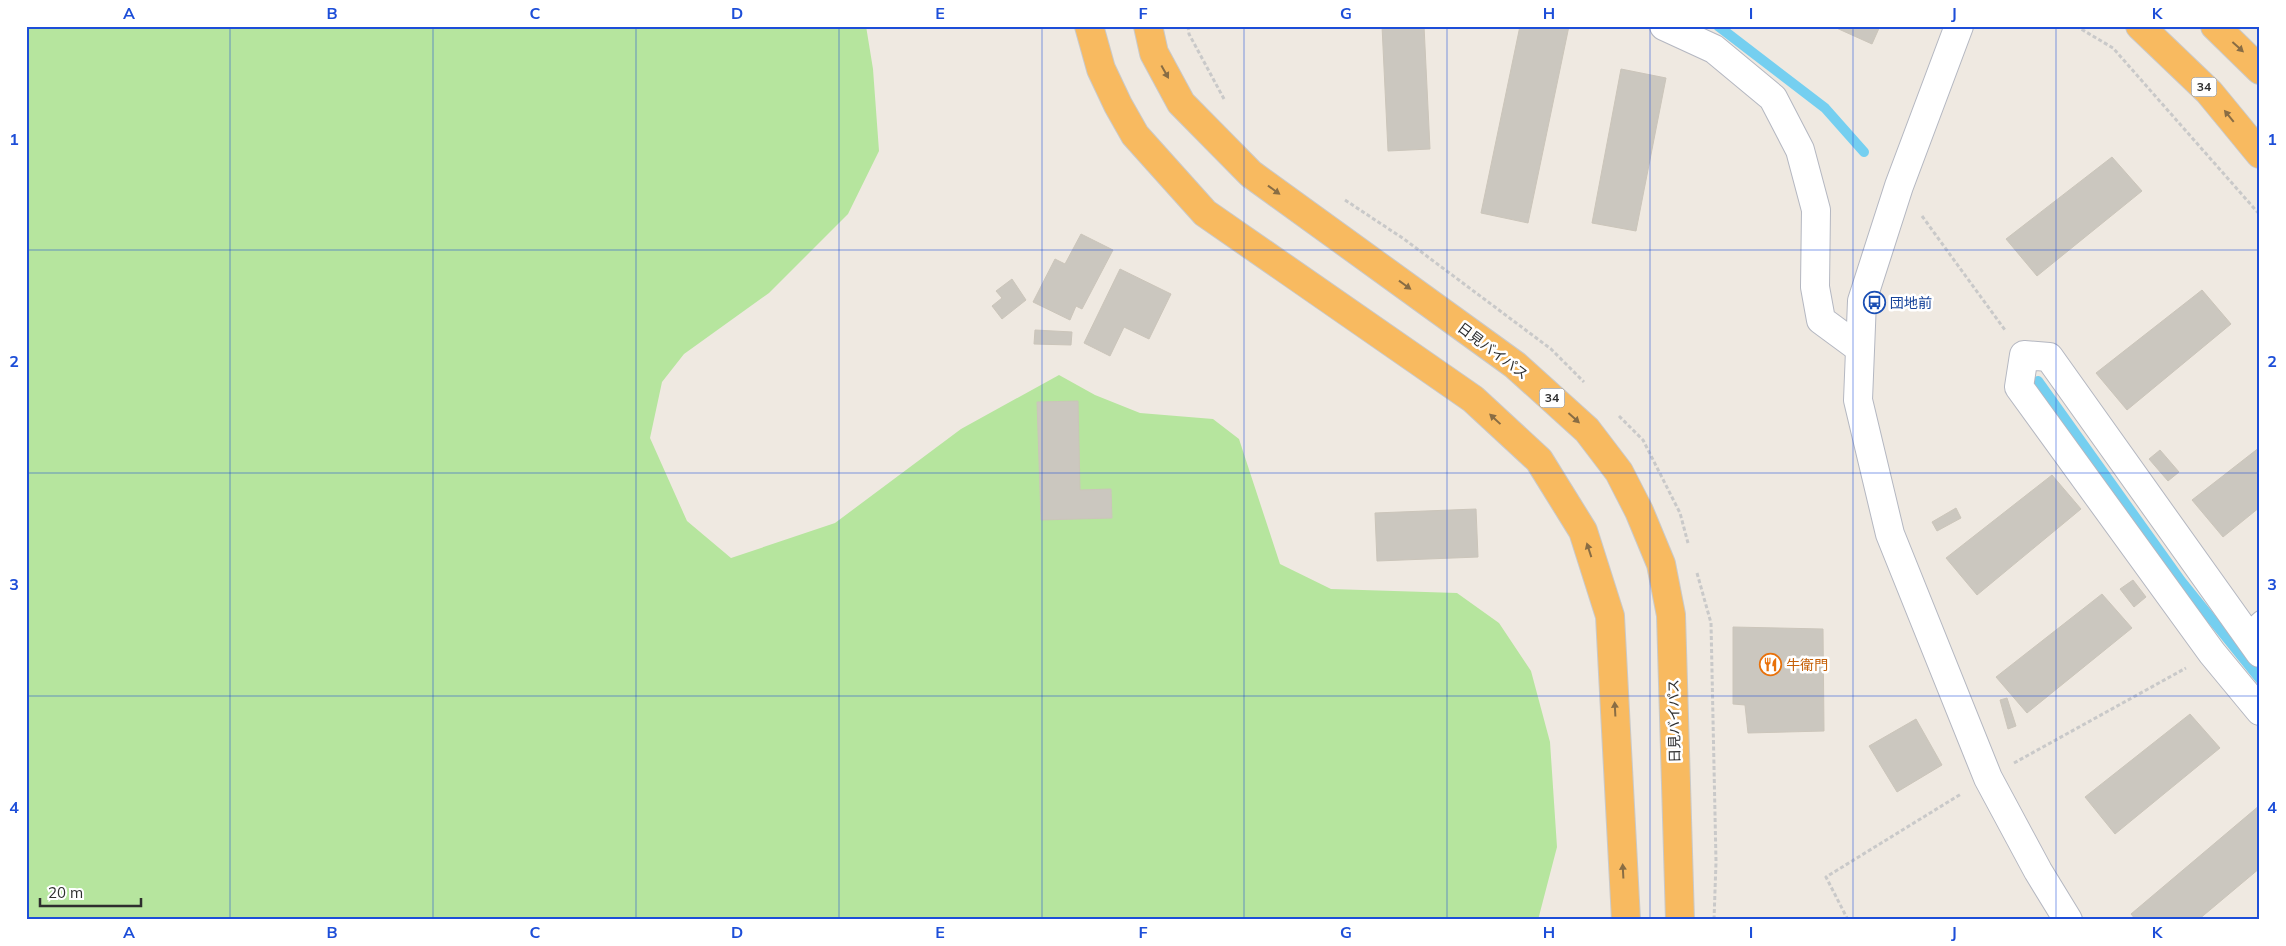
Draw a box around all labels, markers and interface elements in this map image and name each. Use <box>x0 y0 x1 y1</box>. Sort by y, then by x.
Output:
text: A <box>123 3 135 23</box>
text: B <box>326 3 338 23</box>
text: C <box>530 3 541 23</box>
text: D <box>731 3 743 23</box>
text: E <box>935 3 945 23</box>
text: F <box>1138 3 1148 23</box>
text: G <box>1340 3 1352 23</box>
text: H <box>1543 3 1555 23</box>
text: I <box>1749 3 1753 23</box>
text: J <box>1951 3 1957 23</box>
text: K <box>2152 3 2164 23</box>
one-way arrow <box>2232 41 2244 53</box>
one-way arrow <box>1160 65 1169 78</box>
road number: 34 <box>2192 77 2216 96</box>
one-way arrow <box>2223 110 2234 123</box>
text: 1 <box>9 129 19 149</box>
text: 1 <box>2267 129 2277 149</box>
one-way arrow <box>1267 185 1280 195</box>
one-way arrow <box>1398 280 1412 290</box>
bus stop icon: 団地前 <box>1862 291 1886 315</box>
place label: 団地前 <box>1890 294 1932 312</box>
street label: 日見バイパス <box>1454 319 1532 383</box>
text: 2 <box>9 351 19 371</box>
text: 2 <box>2267 351 2277 371</box>
road number: 34 <box>1540 388 1564 408</box>
one-way arrow <box>1567 412 1579 424</box>
one-way arrow <box>1490 413 1502 425</box>
one-way arrow <box>1584 542 1592 557</box>
text: 3 <box>9 574 19 594</box>
text: 3 <box>2267 574 2277 594</box>
restaurant icon: 牛衛門 <box>1758 653 1782 677</box>
place label: 牛衛門 <box>1786 656 1828 674</box>
street label: 日見バイパス <box>1664 679 1684 763</box>
one-way arrow <box>1610 701 1618 717</box>
text: 4 <box>9 797 19 817</box>
text: 4 <box>2267 797 2277 817</box>
one-way arrow <box>1619 863 1627 879</box>
scale bar <box>40 876 141 908</box>
text: 20 m <box>48 883 83 902</box>
text: A <box>123 922 135 942</box>
text: B <box>326 922 338 942</box>
text: C <box>530 922 541 942</box>
text: D <box>731 922 743 942</box>
text: E <box>935 922 945 942</box>
text: F <box>1138 922 1148 942</box>
text: G <box>1340 922 1352 942</box>
text: H <box>1543 922 1555 942</box>
text: I <box>1749 922 1753 942</box>
text: J <box>1951 922 1957 942</box>
text: K <box>2152 922 2164 942</box>

